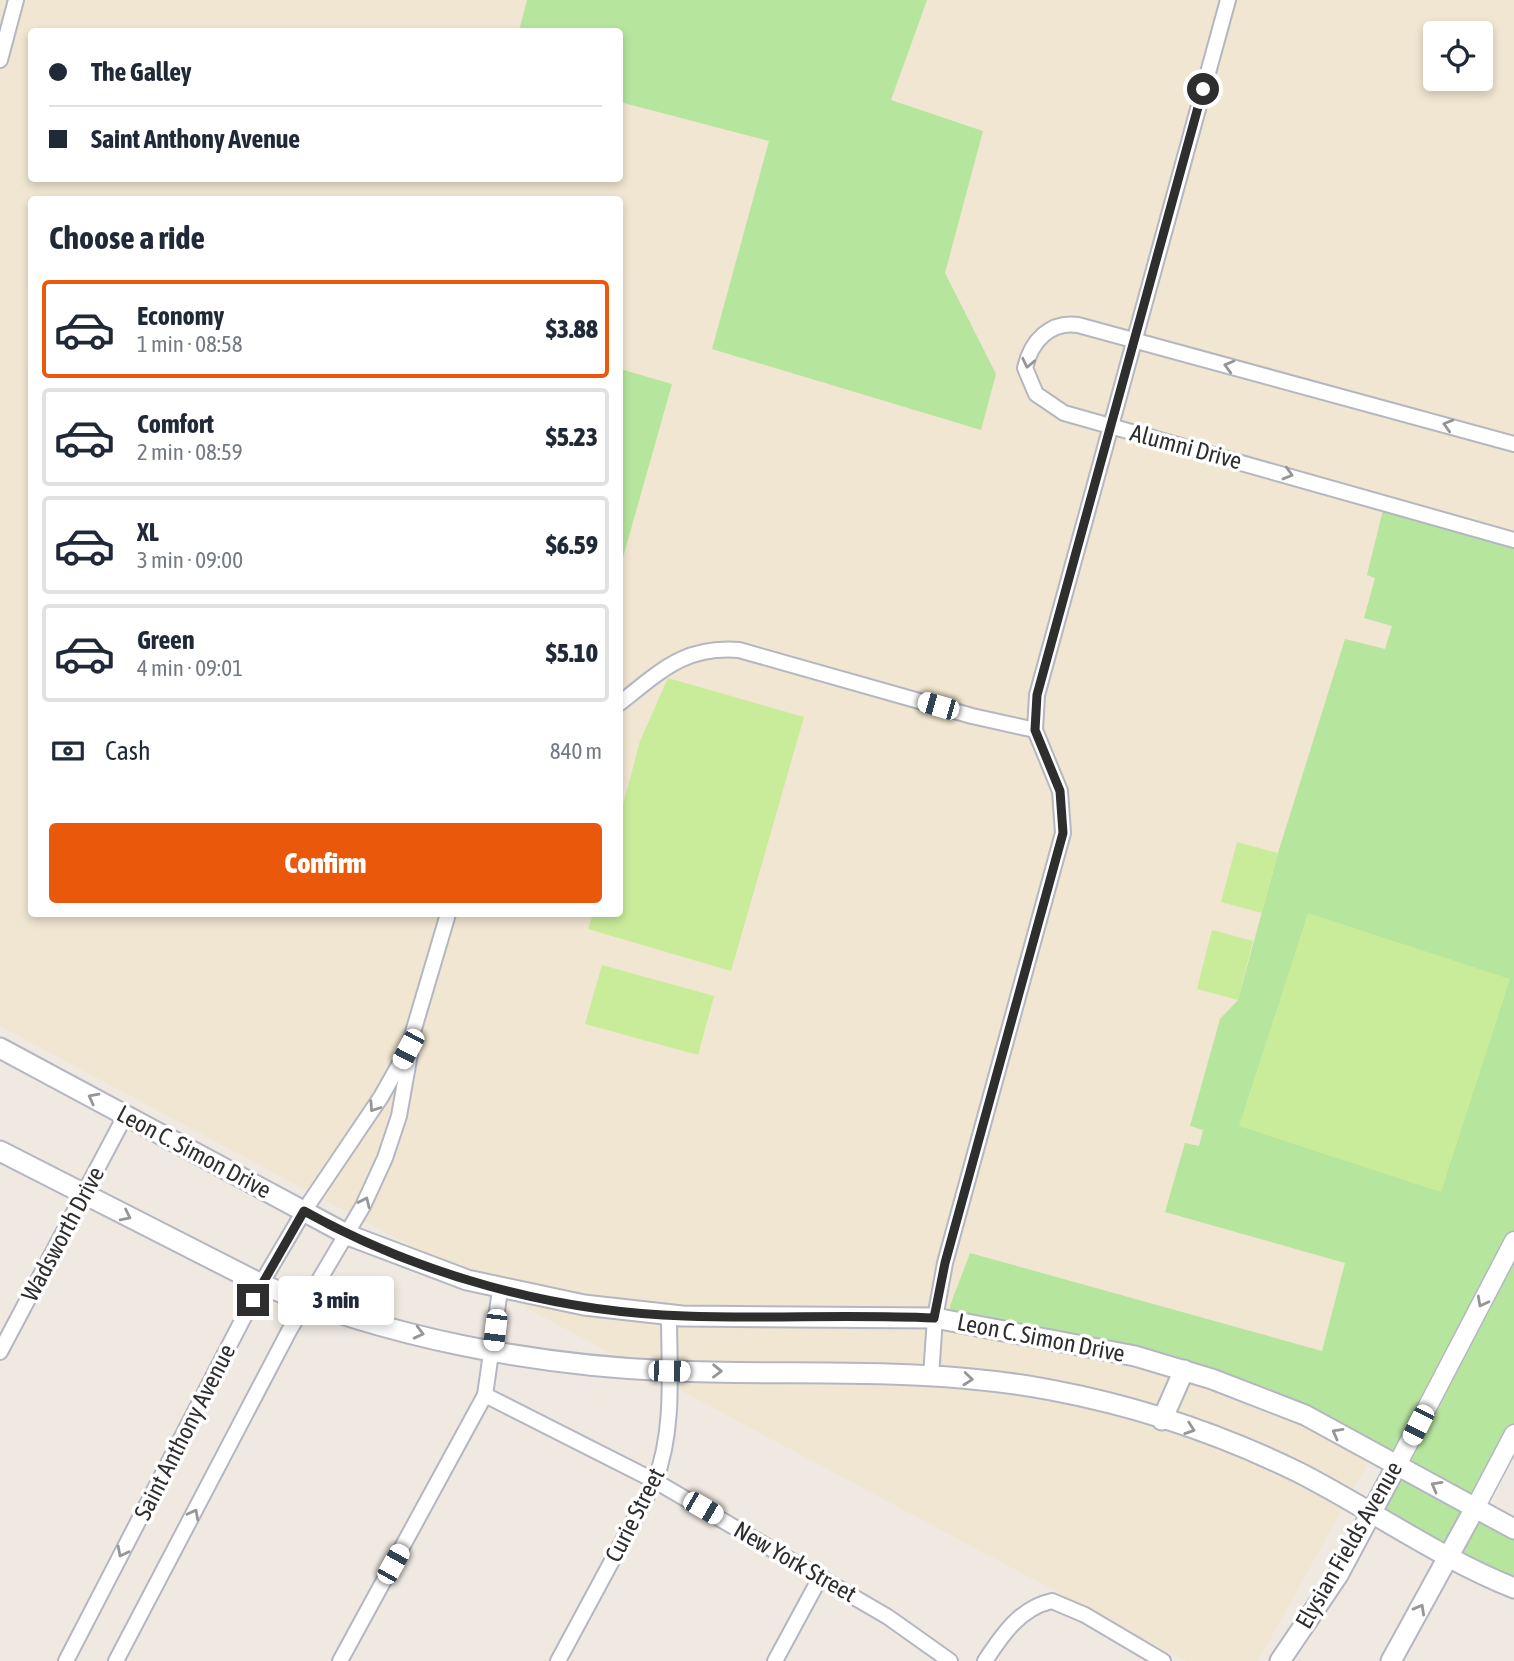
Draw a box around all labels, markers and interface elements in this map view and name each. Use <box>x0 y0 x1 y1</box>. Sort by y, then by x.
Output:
map controls <box>1423 21 1493 91</box>
button: locate <box>1423 21 1493 91</box>
text: The Galley <box>91 57 192 87</box>
route start <box>1187 73 1219 105</box>
text: Saint Anthony Avenue <box>91 124 300 154</box>
text: Choose a ride <box>49 219 205 256</box>
icon: car <box>53 298 116 361</box>
text: Economy <box>137 301 224 331</box>
text: $3.88 <box>546 314 598 344</box>
text: 1 min · 08:58 <box>137 331 243 357</box>
one-way arrow <box>1022 357 1037 369</box>
one-way arrow <box>1223 360 1235 374</box>
icon: car <box>53 406 116 469</box>
text: Comfort <box>137 409 214 439</box>
street label: Alumni Drive <box>1128 419 1245 474</box>
one-way arrow <box>1443 419 1455 434</box>
text: $5.23 <box>546 422 598 452</box>
text: 2 min · 08:59 <box>137 439 243 465</box>
one-way arrow <box>1282 466 1294 481</box>
icon: car <box>53 514 116 577</box>
text: XL <box>137 517 159 547</box>
text: $6.59 <box>546 530 598 560</box>
text: 3 min · 09:00 <box>137 547 243 573</box>
icon: car <box>53 622 116 685</box>
text: Green <box>137 625 195 655</box>
text: $5.10 <box>546 638 598 668</box>
text: 4 min · 09:01 <box>137 655 243 681</box>
car <box>915 690 962 722</box>
icon: cash <box>49 732 87 770</box>
text: Cash <box>105 736 151 766</box>
text: 840 m <box>550 738 602 764</box>
button: Confirm <box>49 823 602 903</box>
car <box>389 1026 428 1072</box>
one-way arrow <box>88 1093 100 1106</box>
one-way arrow <box>370 1099 382 1112</box>
street label: Leon C. Simon Drive <box>113 1100 276 1203</box>
street label: Wadsworth Drive <box>16 1162 109 1306</box>
one-way arrow <box>357 1197 371 1209</box>
one-way arrow <box>119 1208 131 1222</box>
callout: 3 min <box>278 1276 393 1324</box>
route end <box>237 1284 269 1316</box>
text: 3 min <box>313 1287 359 1313</box>
one-way arrow <box>1477 1295 1491 1307</box>
car <box>483 1308 508 1352</box>
street label: Leon C. Simon Drive <box>955 1308 1127 1367</box>
one-way arrow <box>413 1325 425 1339</box>
street label: Saint Anthony Avenue <box>129 1340 240 1524</box>
car <box>648 1360 691 1382</box>
one-way arrow <box>711 1364 722 1379</box>
one-way arrow <box>963 1371 974 1386</box>
car <box>1400 1402 1437 1448</box>
one-way arrow <box>1183 1421 1195 1435</box>
one-way arrow <box>1332 1427 1344 1441</box>
street label: Elysian Fields Avenue <box>1290 1457 1407 1633</box>
street label: Curie Street <box>599 1463 670 1566</box>
one-way arrow <box>1431 1481 1443 1494</box>
car <box>680 1488 727 1528</box>
one-way arrow <box>185 1509 199 1521</box>
street label: New York Street <box>729 1516 861 1607</box>
car <box>374 1541 413 1587</box>
one-way arrow <box>117 1545 131 1558</box>
one-way arrow <box>1412 1604 1425 1617</box>

